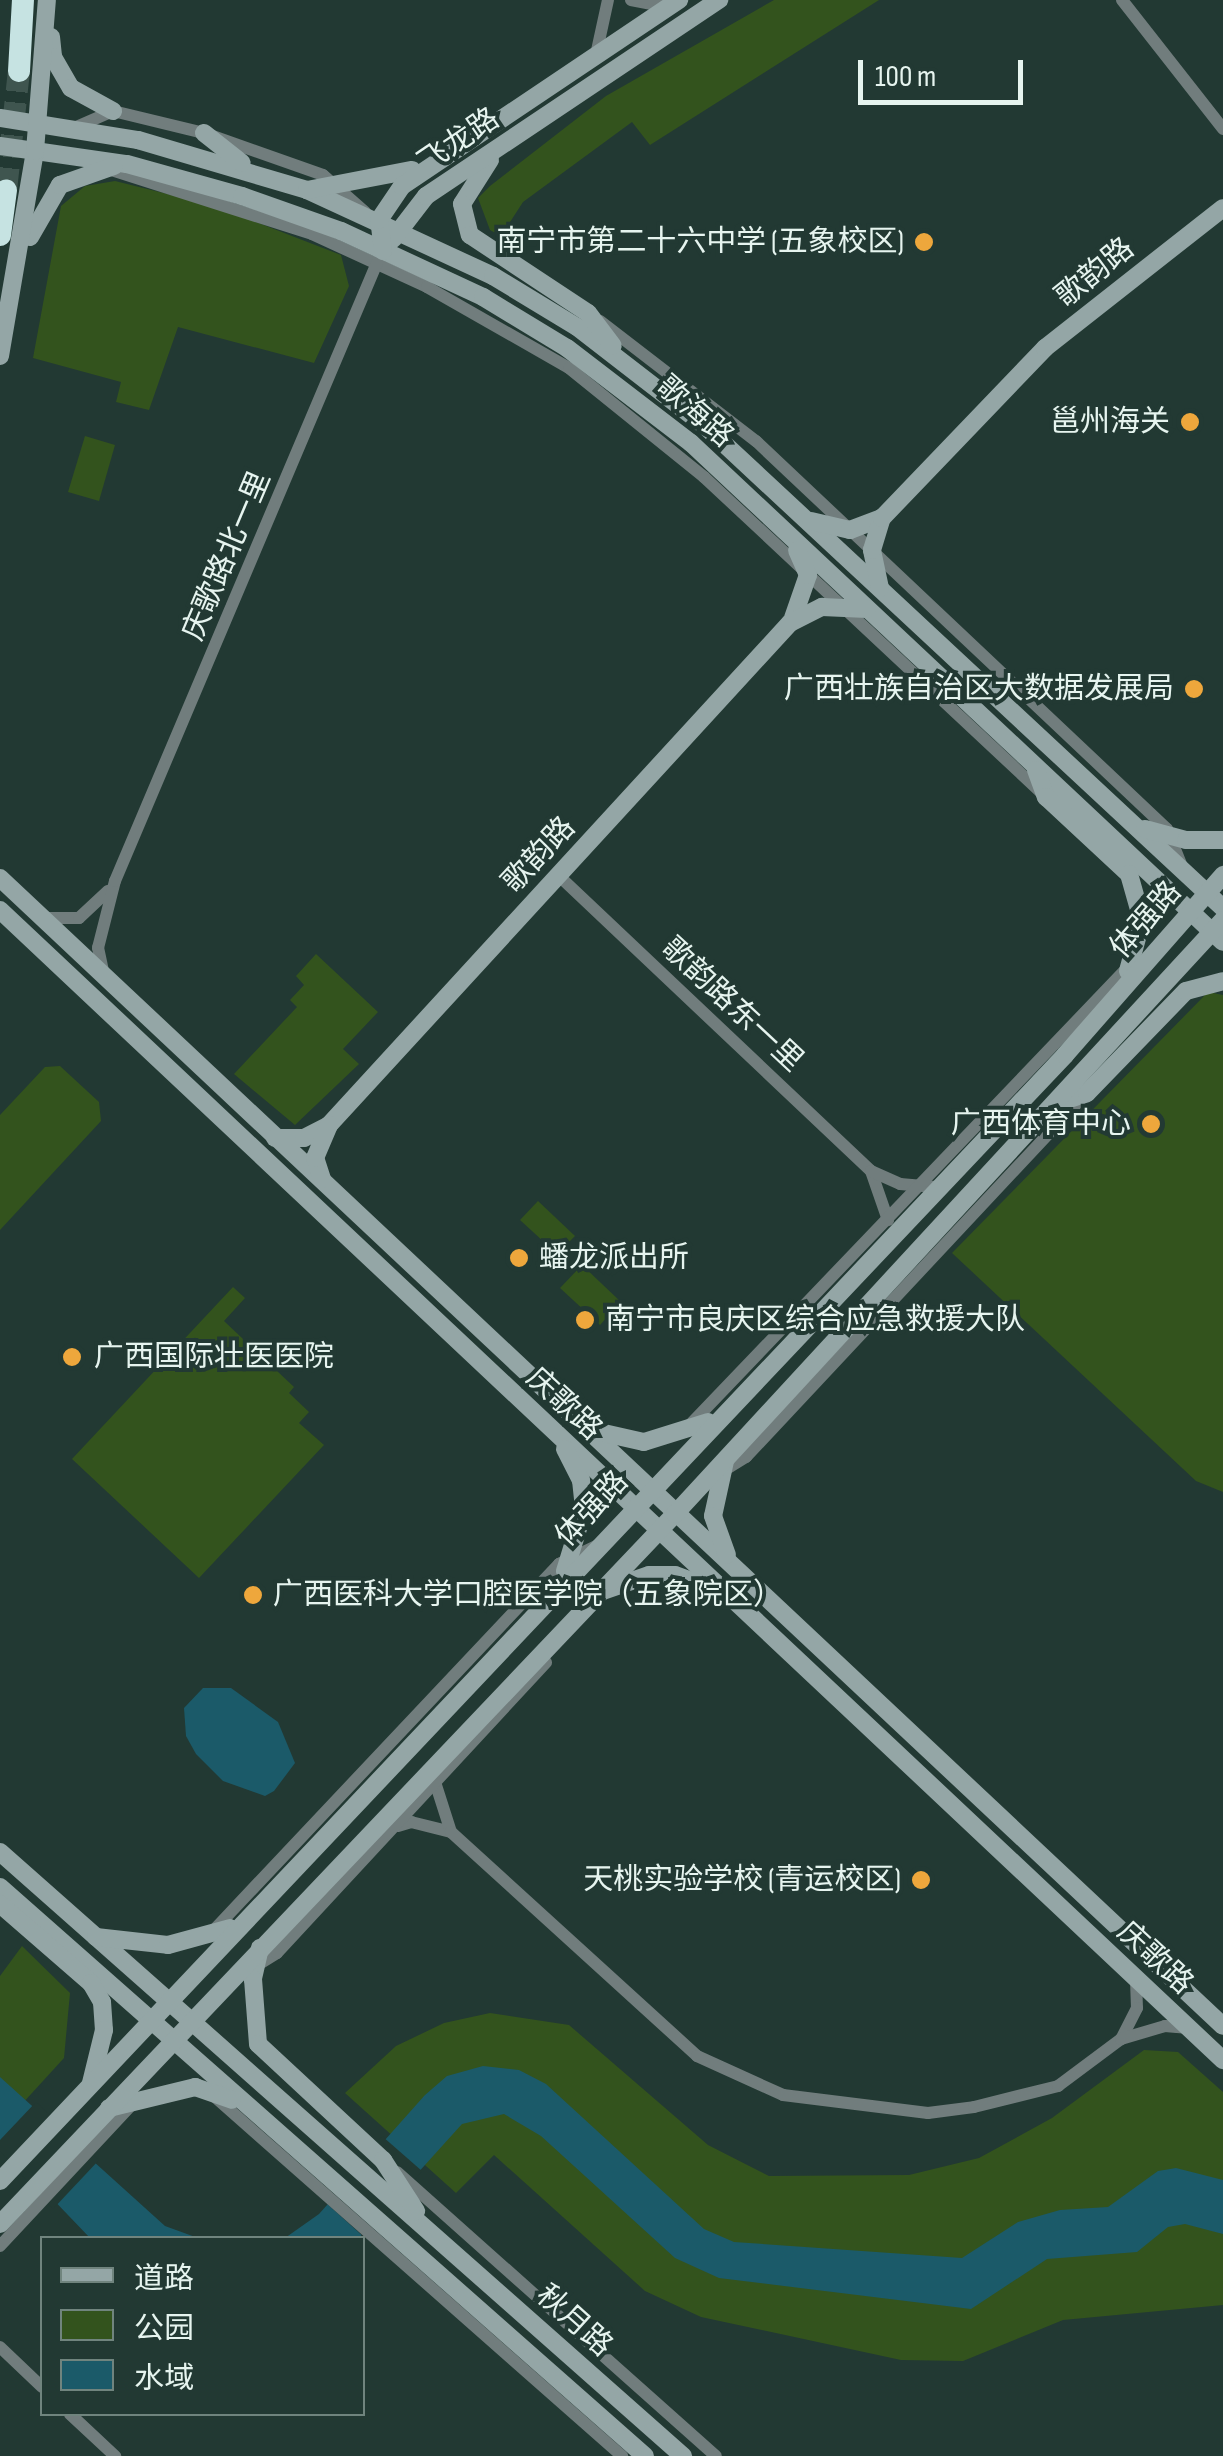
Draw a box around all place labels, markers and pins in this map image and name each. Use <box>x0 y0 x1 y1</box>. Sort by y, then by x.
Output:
place label: 南宁市第二十六中学 (五象校区) <box>496 224 904 260</box>
marker: 南宁市第二十六中学 (五象校区) <box>913 231 935 253</box>
place label: 邕州海关 <box>1050 404 1170 440</box>
marker: 邕州海关 <box>1179 411 1201 433</box>
place label: 广西壮族自治区大数据发展局 <box>784 671 1174 707</box>
marker: 广西壮族自治区大数据发展局 <box>1183 678 1205 700</box>
place label: 广西体育中心 <box>951 1106 1131 1142</box>
marker: 广西体育中心 <box>1140 1113 1162 1135</box>
place label: 蟠龙派出所 <box>539 1240 689 1276</box>
marker: 蟠龙派出所 <box>508 1247 530 1269</box>
place label: 南宁市良庆区综合应急救援大队 <box>605 1302 1025 1338</box>
marker: 南宁市良庆区综合应急救援大队 <box>574 1309 596 1331</box>
place label: 广西国际壮医医院 <box>94 1339 334 1375</box>
marker: 广西国际壮医医院 <box>59 1344 85 1370</box>
place label: 广西医科大学口腔医学院（五象院区） <box>273 1577 783 1613</box>
marker: 广西医科大学口腔医学院（五象院区） <box>242 1584 264 1606</box>
place label: 天桃实验学校 (青运校区) <box>583 1862 901 1898</box>
marker: 天桃实验学校 (青运校区) <box>910 1869 932 1891</box>

